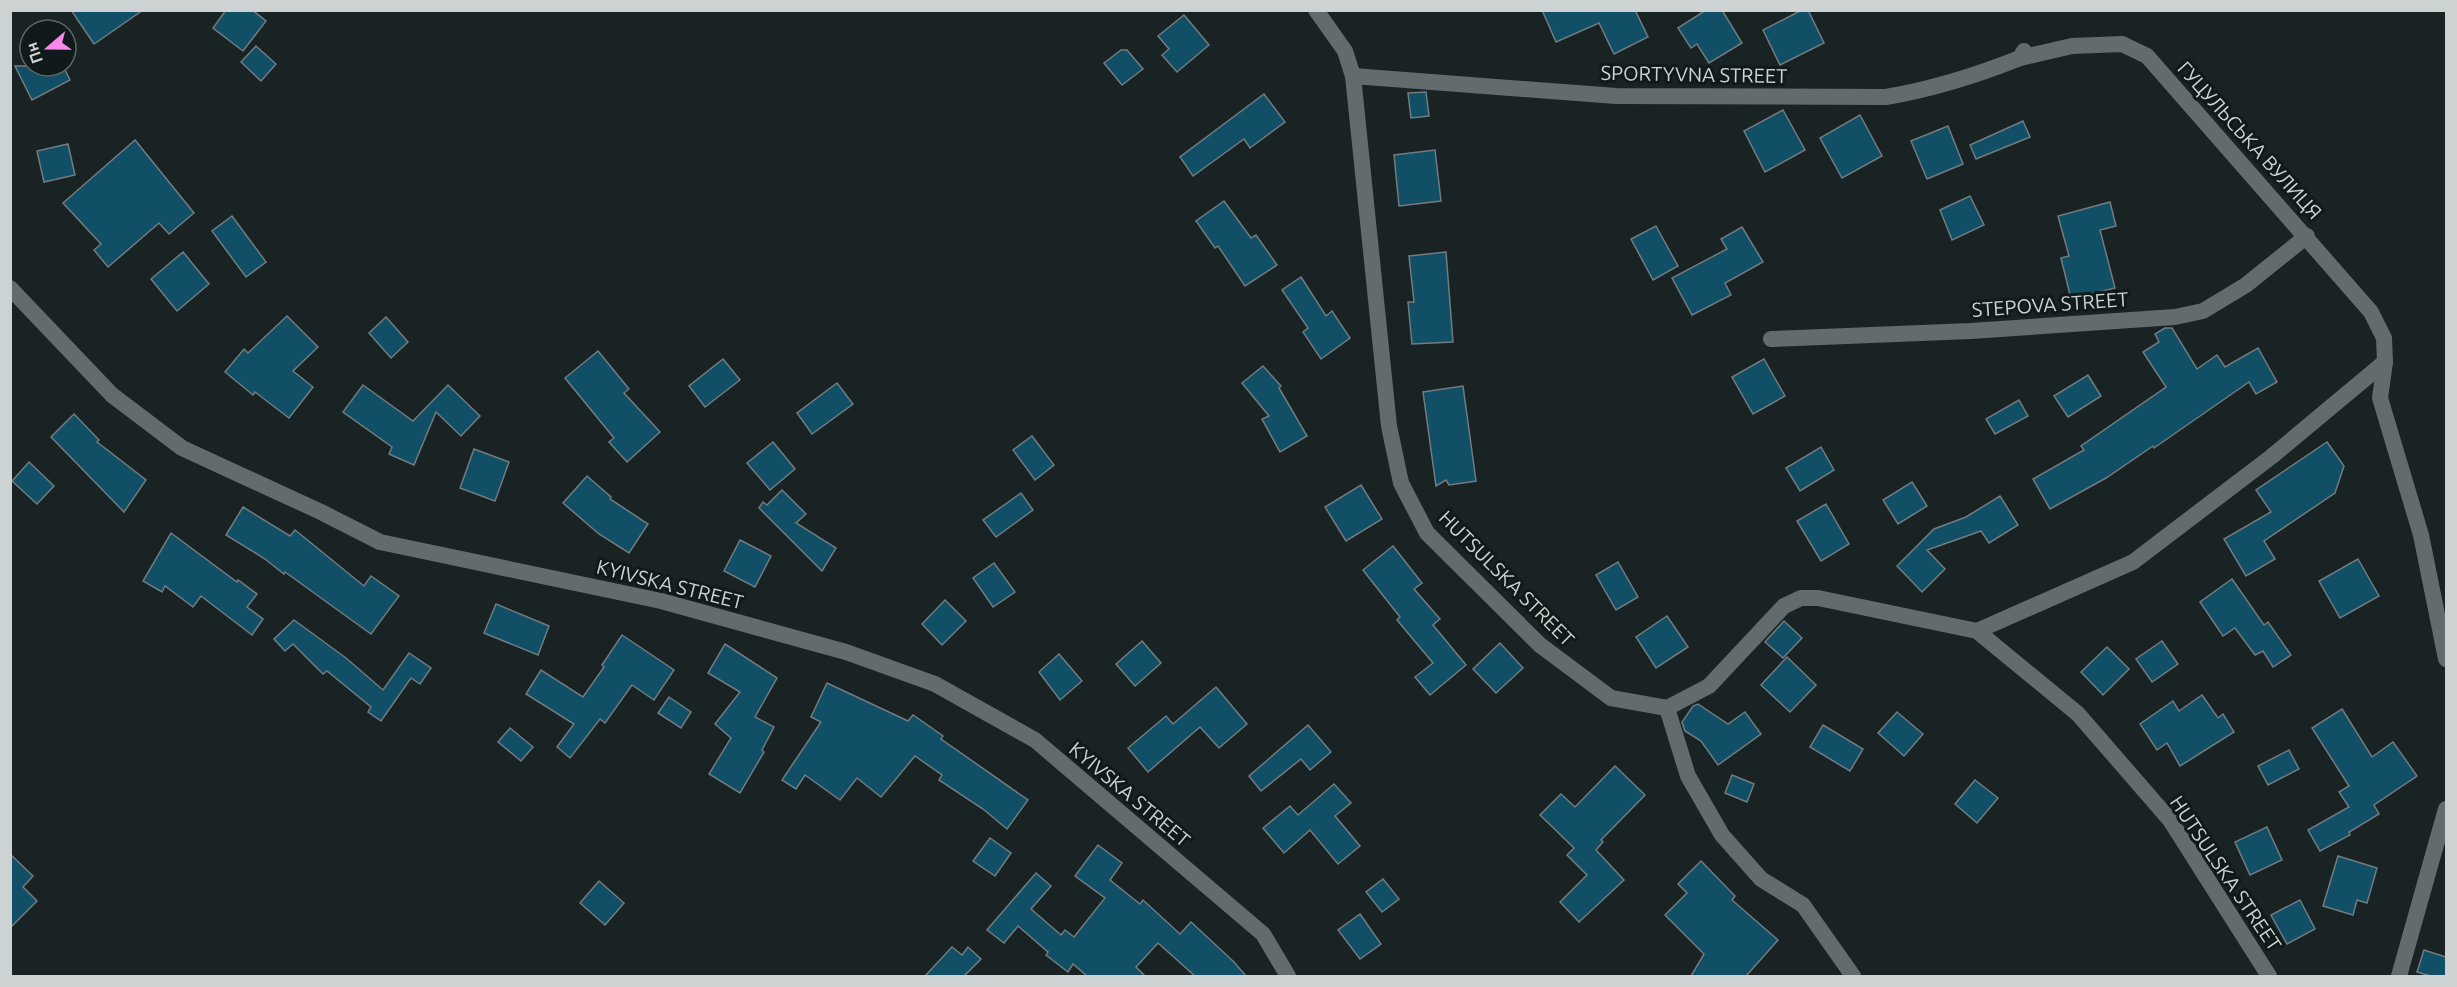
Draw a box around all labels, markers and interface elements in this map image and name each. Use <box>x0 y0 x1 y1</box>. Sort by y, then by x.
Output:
north arrow <box>18 18 78 78</box>
text: Пн <box>22 40 46 66</box>
street label: ГУЦУЛЬСЬКА ВУЛИЦЯ <box>2173 57 2327 223</box>
street label: SPORTYVNA STREET <box>1601 61 1787 87</box>
street label: STEPOVA STREET <box>1971 287 2129 321</box>
street label: HUTSULSKA STREET <box>1435 506 1579 650</box>
street label: KYIVSKA STREET <box>594 555 746 613</box>
street label: KYIVSKA STREET <box>1065 737 1195 851</box>
street label: HUTSULSKA STREET <box>2166 791 2286 955</box>

